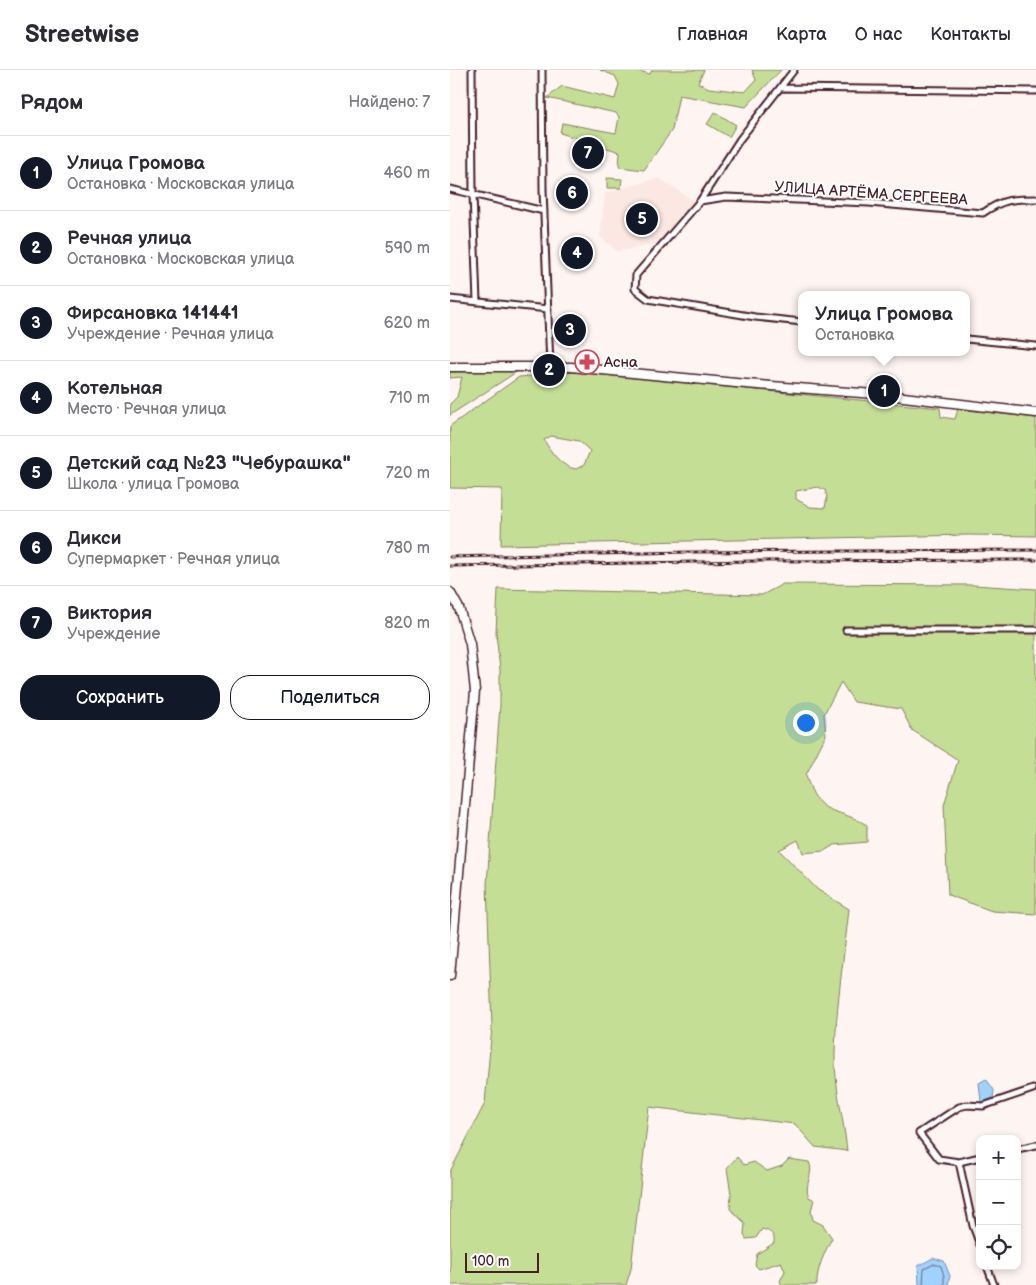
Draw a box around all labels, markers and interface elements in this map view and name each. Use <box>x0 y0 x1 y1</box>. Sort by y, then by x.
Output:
text: Streetwise <box>25 20 139 49</box>
text: Главная <box>677 24 748 45</box>
text: Карта <box>776 24 827 45</box>
text: О нас <box>855 24 902 45</box>
text: Контакты <box>930 24 1011 45</box>
text: Рядом <box>20 90 83 115</box>
text: Найдено: 7 <box>348 93 430 112</box>
pin: 7 <box>572 134 604 172</box>
text: Улица Громова <box>67 152 205 175</box>
text: 1 <box>33 164 39 183</box>
text: 460 m <box>384 164 430 183</box>
pin: 6 <box>556 174 588 212</box>
text: Остановка · Московская улица <box>67 175 294 194</box>
street label: УЛИЦА АРТЁМА СЕРГЕЕВА <box>774 177 969 210</box>
pin: 5 <box>626 200 658 238</box>
text: Речная улица <box>67 227 191 250</box>
pin: 4 <box>561 234 593 272</box>
text: 2 <box>31 239 41 258</box>
text: 590 m <box>385 239 430 258</box>
text: Остановка · Московская улица <box>67 250 294 269</box>
popup <box>798 291 970 356</box>
text: Фирсановка 141441 <box>67 302 239 325</box>
text: Улица Громова <box>815 303 953 326</box>
pin: 3 <box>554 311 586 349</box>
text: 3 <box>31 314 41 333</box>
text: 620 m <box>384 314 430 333</box>
text: Учреждение · Речная улица <box>67 325 274 344</box>
text: Остановка <box>815 326 895 345</box>
pharmacy icon: Асна <box>574 349 600 375</box>
pin: 2 <box>533 351 565 389</box>
place label: Асна <box>603 353 638 372</box>
pin: 1 <box>868 372 900 410</box>
text: Котельная <box>67 377 163 400</box>
text: 4 <box>31 389 41 408</box>
text: 710 m <box>389 389 430 408</box>
text: Место · Речная улица <box>67 400 226 419</box>
text: Детский сад №23 "Чебурашка" <box>67 452 351 475</box>
text: 5 <box>31 464 41 483</box>
text: 720 m <box>386 464 430 483</box>
text: Школа · улица Громова <box>67 475 239 494</box>
text: Дикси <box>67 527 121 550</box>
text: 6 <box>31 539 41 558</box>
text: 780 m <box>386 539 430 558</box>
text: Супермаркет · Речная улица <box>67 550 280 569</box>
text: Виктория <box>67 602 152 625</box>
text: 7 <box>32 614 40 633</box>
text: 820 m <box>384 614 430 633</box>
text: Учреждение <box>67 625 160 644</box>
button: Сохранить <box>20 675 220 720</box>
button: Поделиться <box>230 675 430 720</box>
your location <box>793 710 819 736</box>
map controls <box>976 1135 1021 1270</box>
button: + <box>976 1135 1021 1180</box>
button: − <box>976 1180 1021 1225</box>
button: locate <box>976 1225 1021 1270</box>
scale bar <box>465 1250 539 1273</box>
text: 100 m <box>472 1253 509 1270</box>

